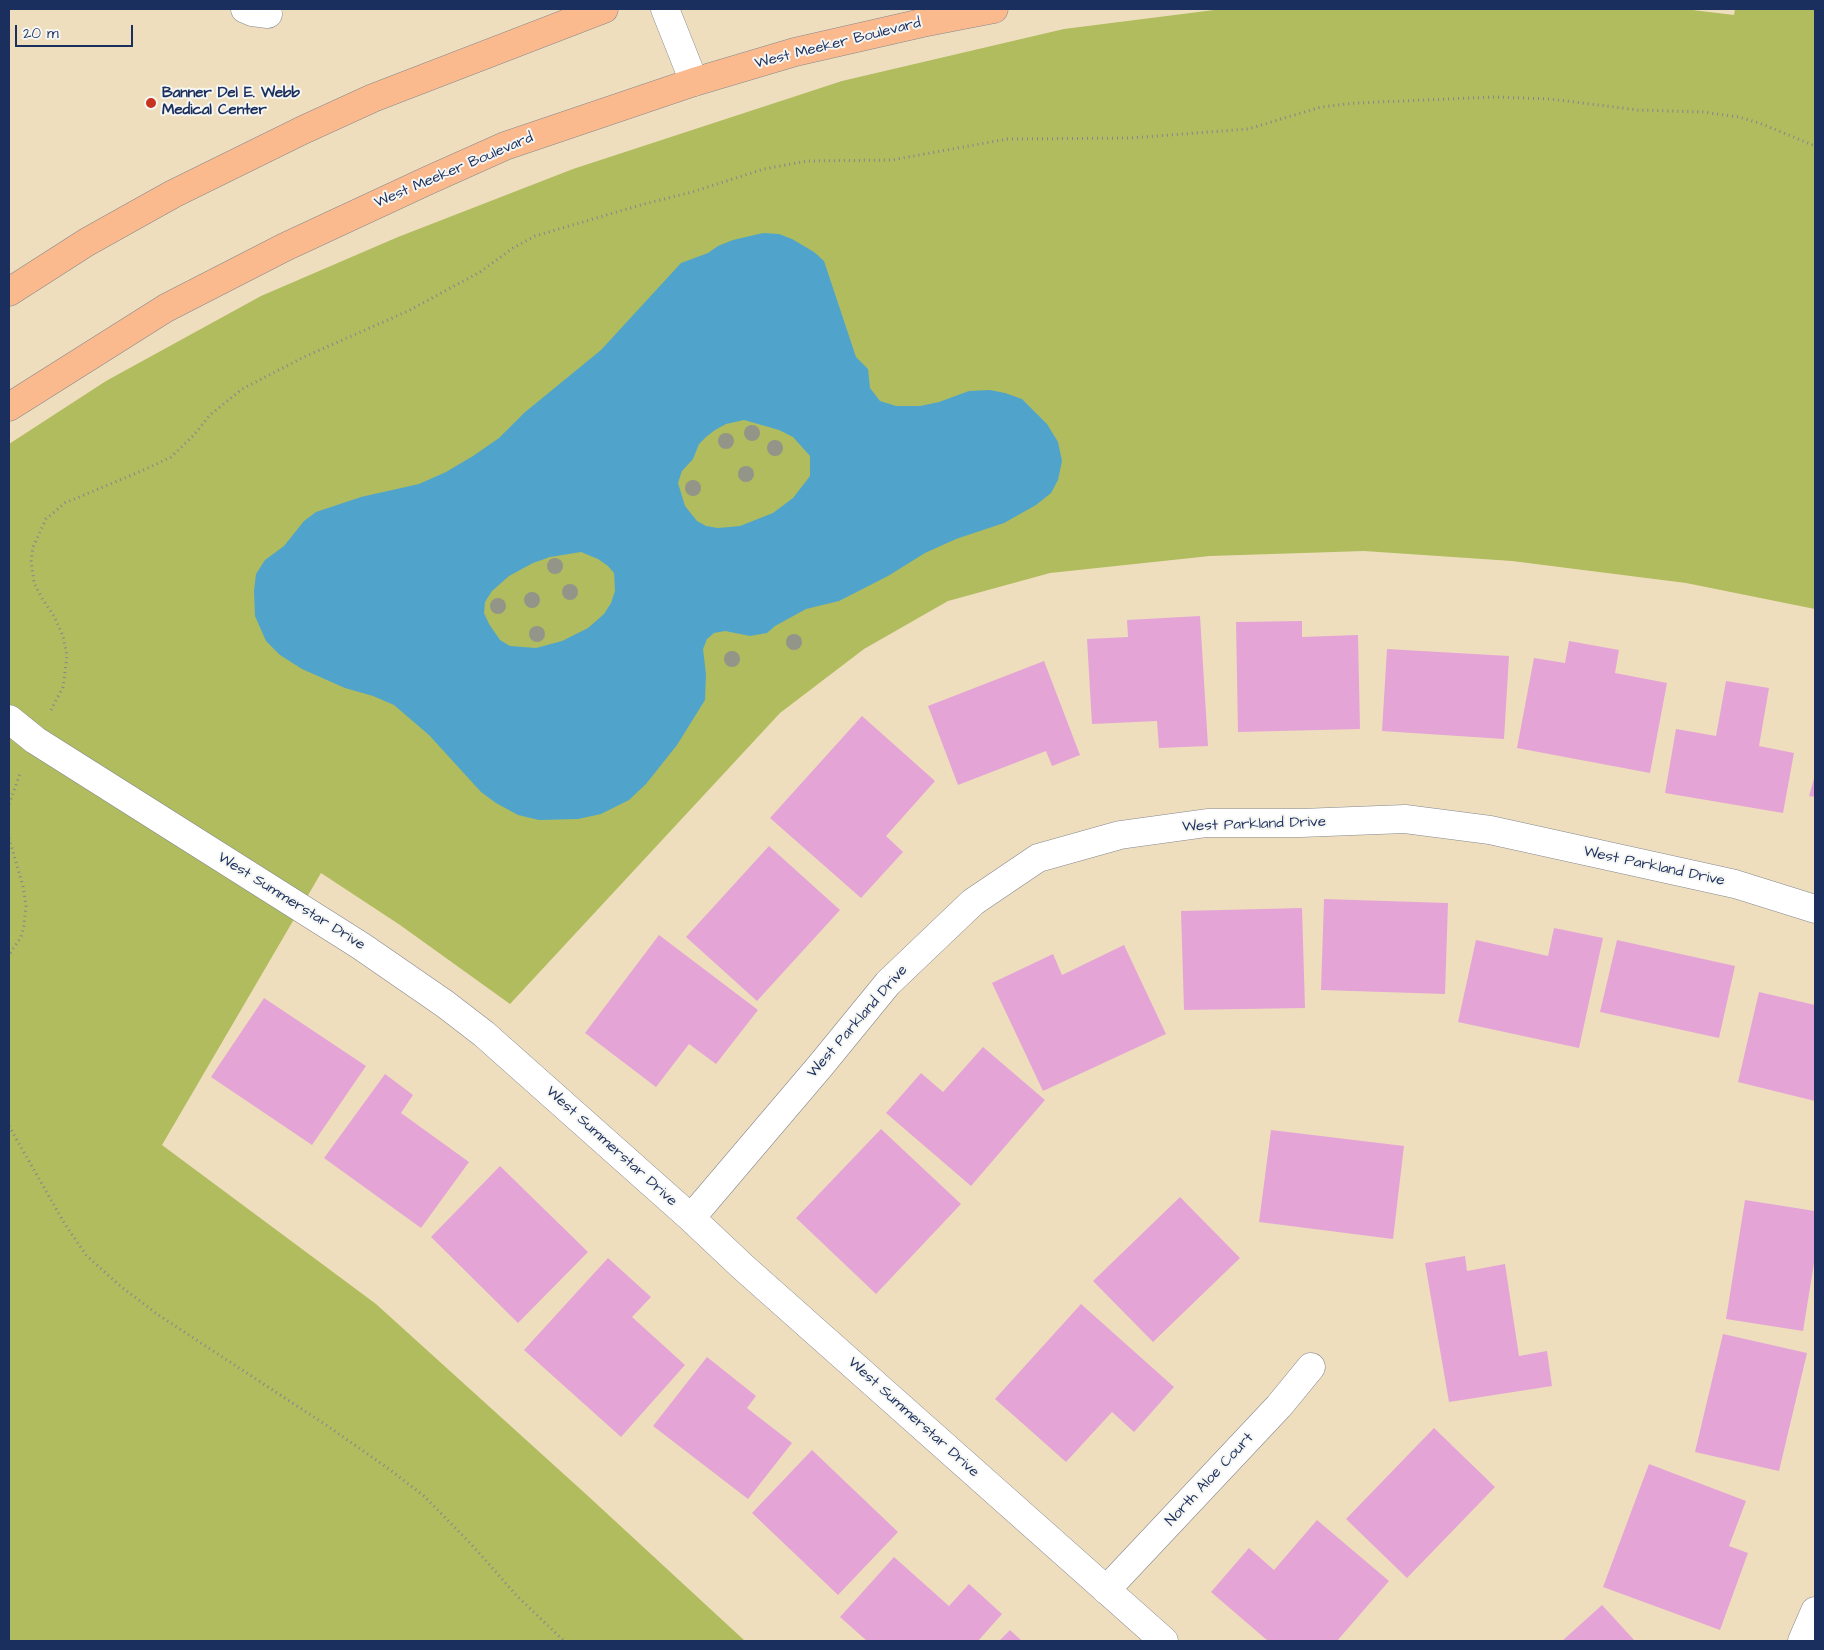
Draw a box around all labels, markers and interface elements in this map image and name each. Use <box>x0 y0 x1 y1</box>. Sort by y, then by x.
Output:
scale bar <box>18 15 135 47</box>
street label: West Meeker Boulevard <box>753 15 923 73</box>
text: 20 m <box>23 23 59 44</box>
place label: Banner Del E. Webb Medical Center <box>162 85 300 120</box>
marker: Banner Del E. Webb Medical Center <box>144 96 158 110</box>
street label: West Meeker Boulevard <box>372 129 536 213</box>
street label: West Parkland Drive <box>1182 813 1326 837</box>
street label: West Parkland Drive <box>1582 843 1726 891</box>
street label: West Summerstar Drive <box>214 849 368 955</box>
street label: West Parkland Drive <box>804 962 912 1082</box>
street label: West Summerstar Drive <box>542 1083 680 1211</box>
street label: West Summerstar Drive <box>844 1354 982 1482</box>
street label: North Aloe Court <box>1162 1430 1258 1530</box>

